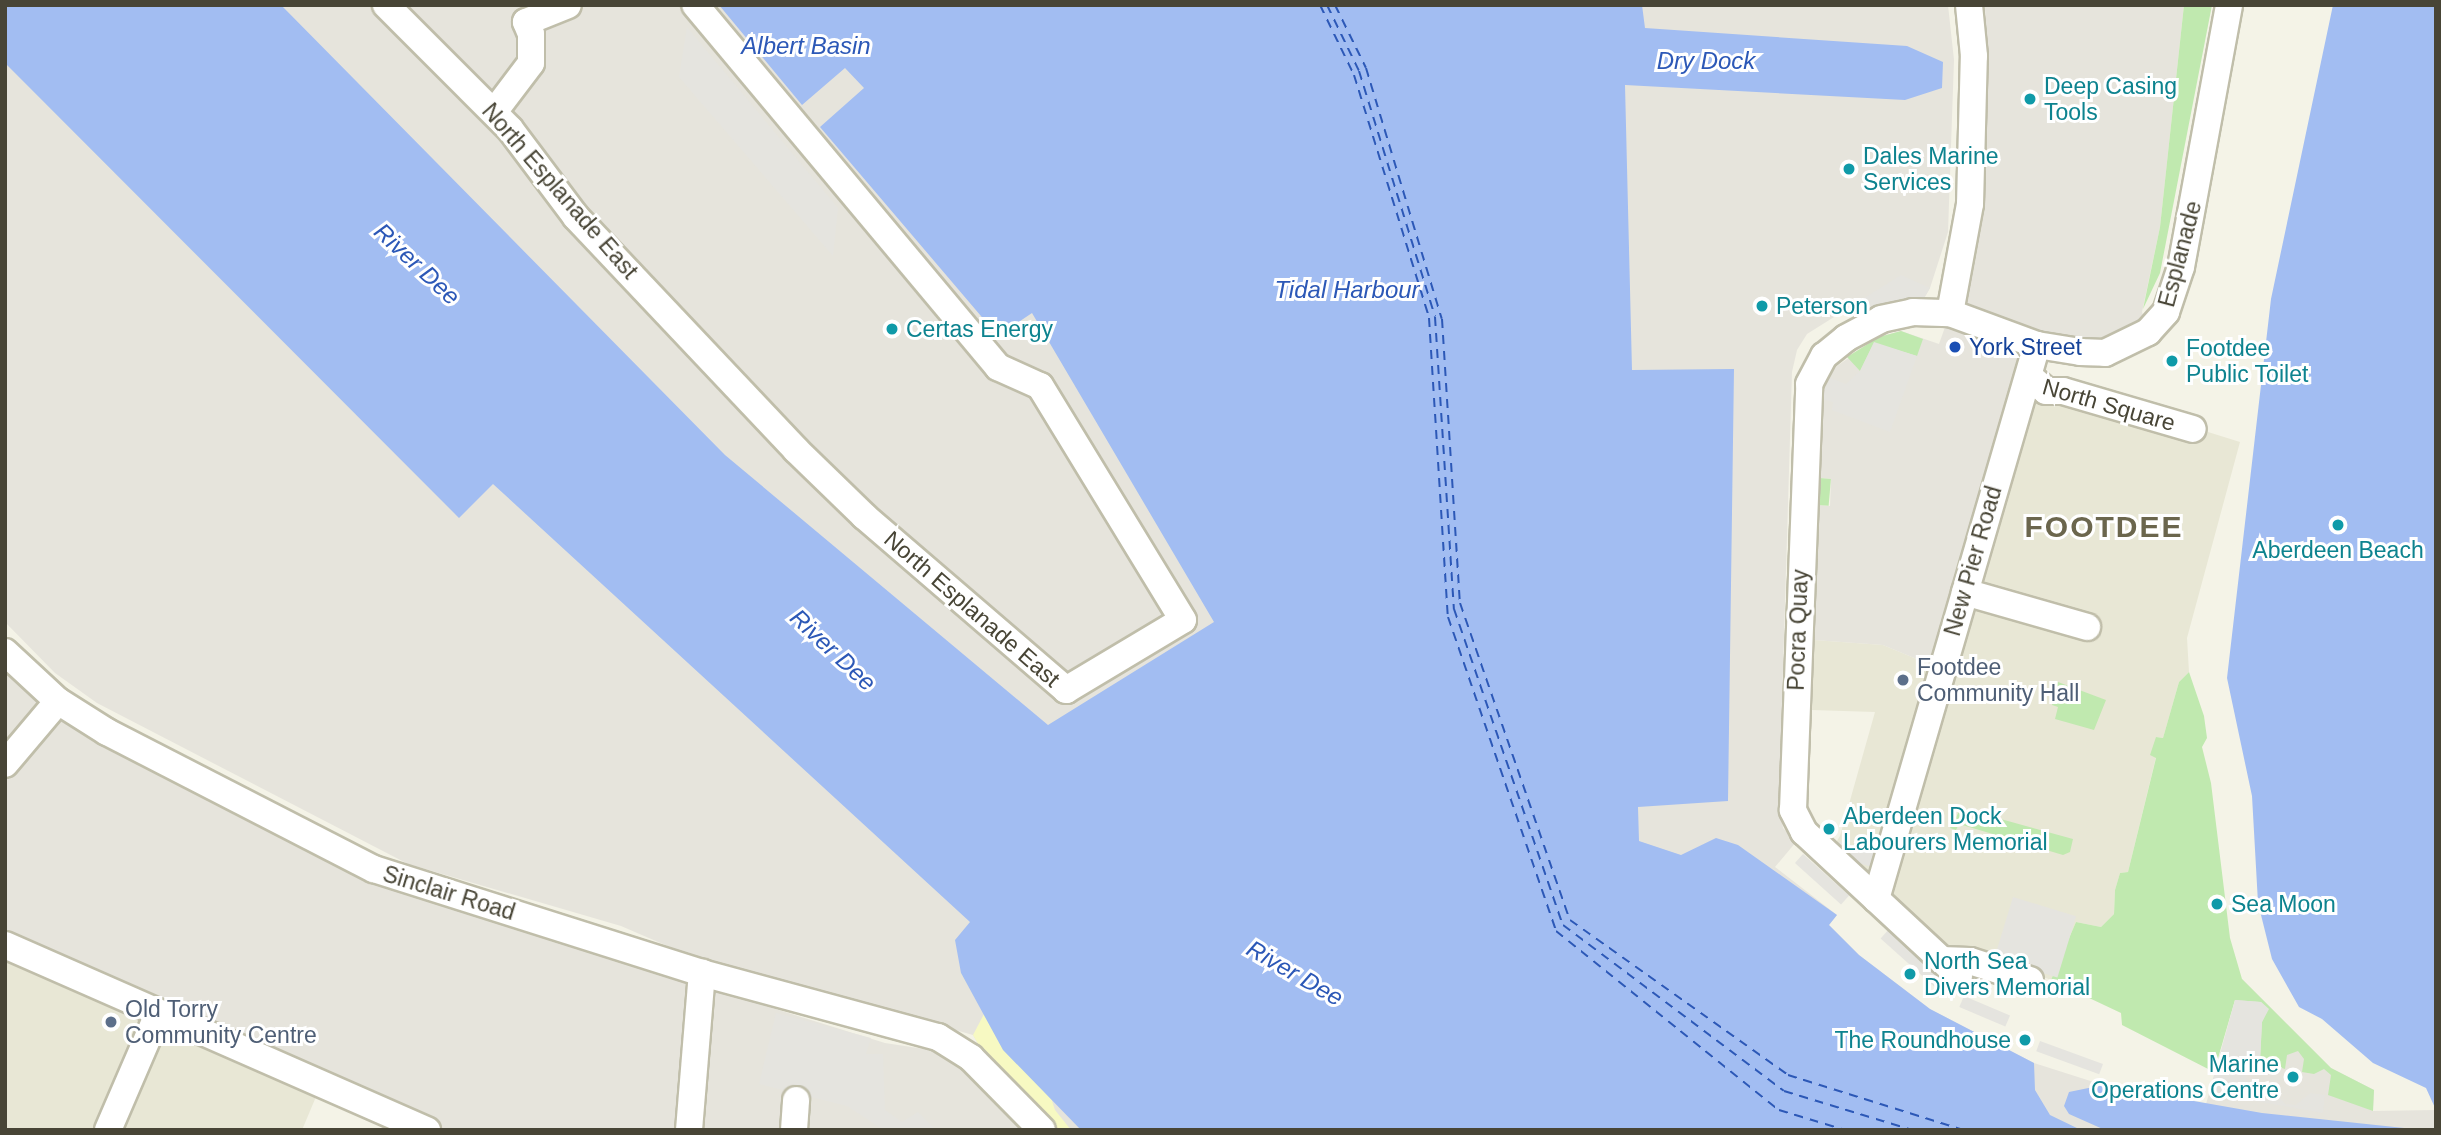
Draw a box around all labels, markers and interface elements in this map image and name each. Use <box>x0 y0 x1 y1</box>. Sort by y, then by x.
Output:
water label: Albert Basin <box>741 32 871 60</box>
water label: Dry Dock <box>1657 47 1755 75</box>
place label: Deep Casing Tools <box>2044 72 2177 126</box>
marker: Deep Casing Tools <box>2022 91 2038 107</box>
street label: North Esplanade East <box>476 98 644 284</box>
place label: Dales Marine Services <box>1863 142 1998 196</box>
marker: Dales Marine Services <box>1841 161 1857 177</box>
street label: Esplanade <box>2153 198 2207 310</box>
water label: River Dee <box>368 217 466 311</box>
water label: Tidal Harbour <box>1274 276 1420 304</box>
place label: Peterson <box>1776 292 1868 320</box>
marker: Peterson <box>1754 298 1770 314</box>
place label: Certas Energy <box>906 315 1053 343</box>
marker: Certas Energy <box>884 321 900 337</box>
place label: York Street <box>1969 333 2082 361</box>
place label: Footdee Public Toilet <box>2186 334 2309 388</box>
marker: York Street <box>1947 339 1963 355</box>
marker: Footdee Public Toilet <box>2164 353 2180 369</box>
street label: North Square <box>2039 373 2179 437</box>
street label: New Pier Road <box>1938 483 2008 639</box>
district label: FOOTDEE <box>2025 509 2183 545</box>
marker: Aberdeen Beach <box>2330 517 2346 533</box>
street label: North Esplanade East <box>879 525 1065 693</box>
place label: Aberdeen Beach <box>2252 536 2424 564</box>
street label: Pocra Quay <box>1782 569 1814 691</box>
water label: River Dee <box>784 603 882 697</box>
place label: Footdee Community Hall <box>1917 653 2079 707</box>
marker: Footdee Community Hall <box>1895 672 1911 688</box>
place label: Aberdeen Dock Labourers Memorial <box>1843 802 2048 856</box>
marker: Aberdeen Dock Labourers Memorial <box>1821 821 1837 837</box>
street label: Sinclair Road <box>380 860 518 926</box>
place label: Sea Moon <box>2231 890 2336 918</box>
marker: Sea Moon <box>2209 896 2225 912</box>
water label: River Dee <box>1242 934 1348 1012</box>
place label: North Sea Divers Memorial <box>1924 947 2090 1001</box>
marker: North Sea Divers Memorial <box>1902 966 1918 982</box>
place label: Old Torry Community Centre <box>125 995 317 1049</box>
marker: Old Torry Community Centre <box>103 1014 119 1030</box>
place label: The Roundhouse <box>1835 1026 2011 1054</box>
marker: The Roundhouse <box>2017 1032 2033 1048</box>
place label: Marine Operations Centre <box>2091 1050 2279 1104</box>
marker: Marine Operations Centre <box>2285 1069 2301 1085</box>

